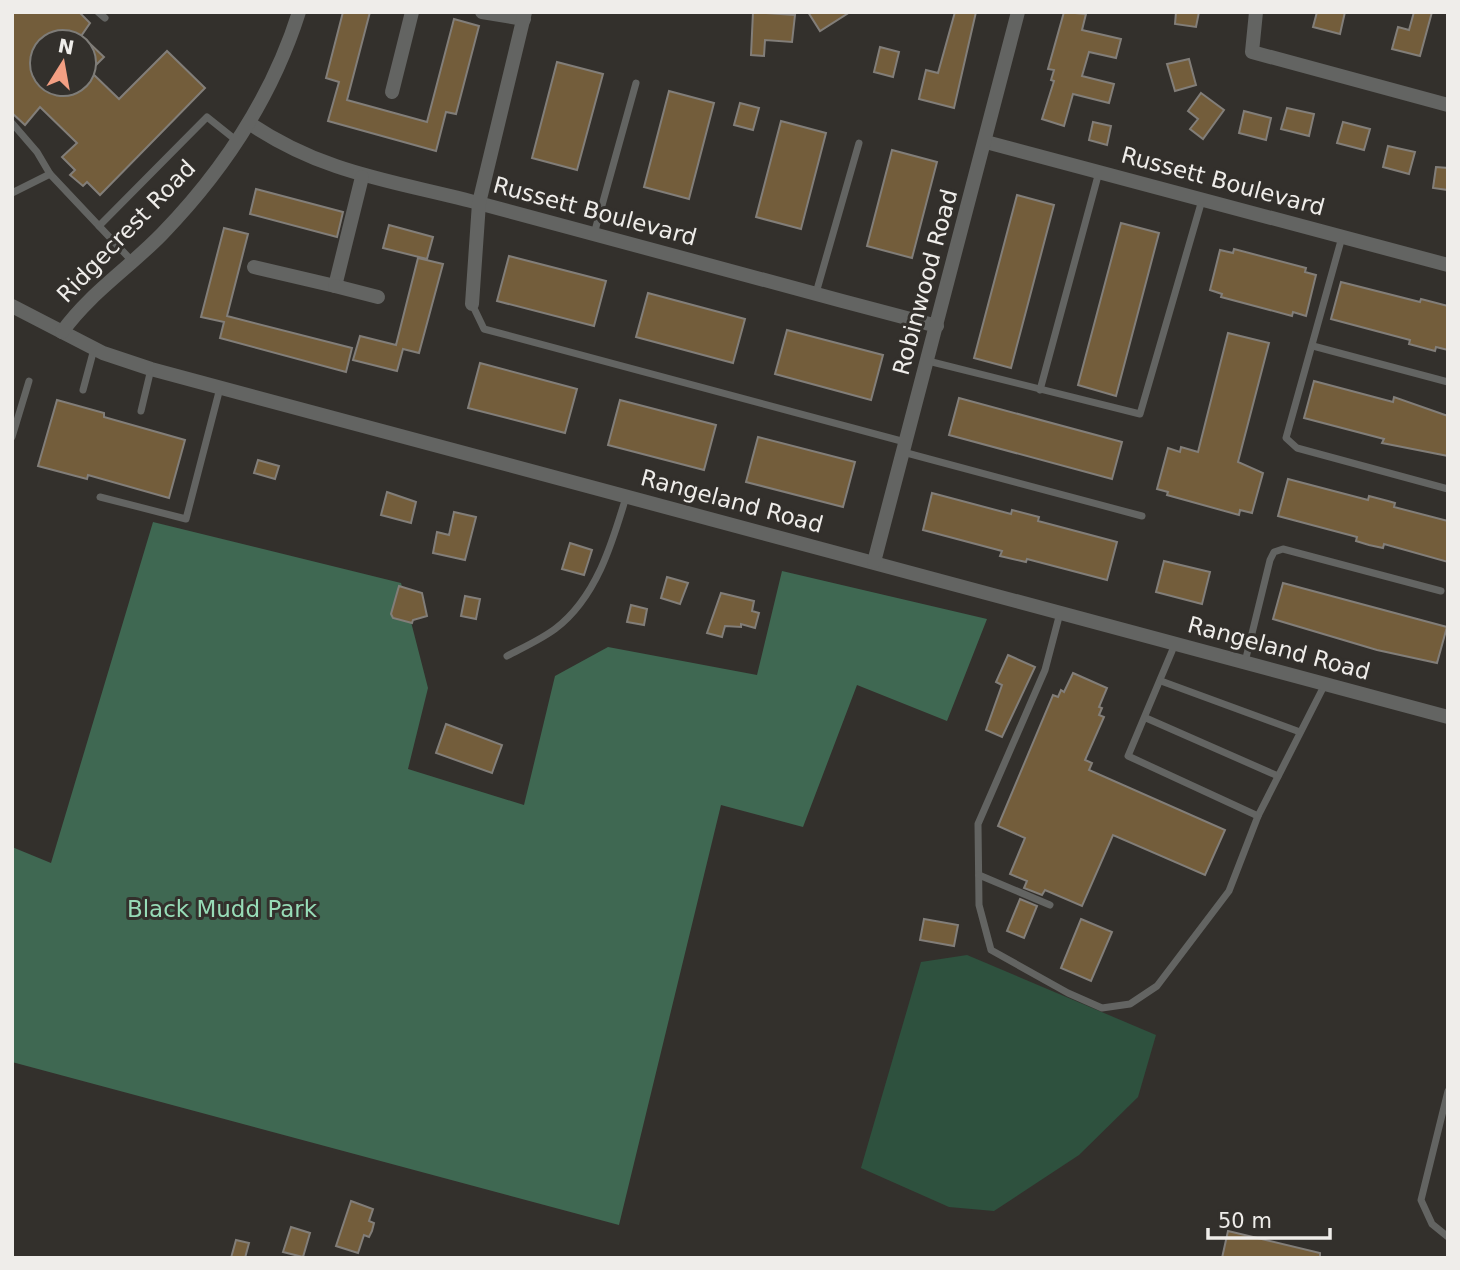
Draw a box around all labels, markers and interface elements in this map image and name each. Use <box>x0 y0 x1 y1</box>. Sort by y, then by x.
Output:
north arrow <box>28 28 98 98</box>
text: N <box>56 34 76 59</box>
street label: Russett Boulevard <box>1119 141 1327 221</box>
street label: Ridgecrest Road <box>52 155 200 307</box>
street label: Russett Boulevard <box>491 171 699 251</box>
street label: Robinwood Road <box>888 186 962 378</box>
street label: Rangeland Road <box>638 464 826 538</box>
street label: Rangeland Road <box>1185 611 1373 685</box>
park label: Black Mudd Park <box>127 896 318 922</box>
scale bar <box>1208 1196 1330 1240</box>
text: 50 m <box>1218 1209 1272 1233</box>

